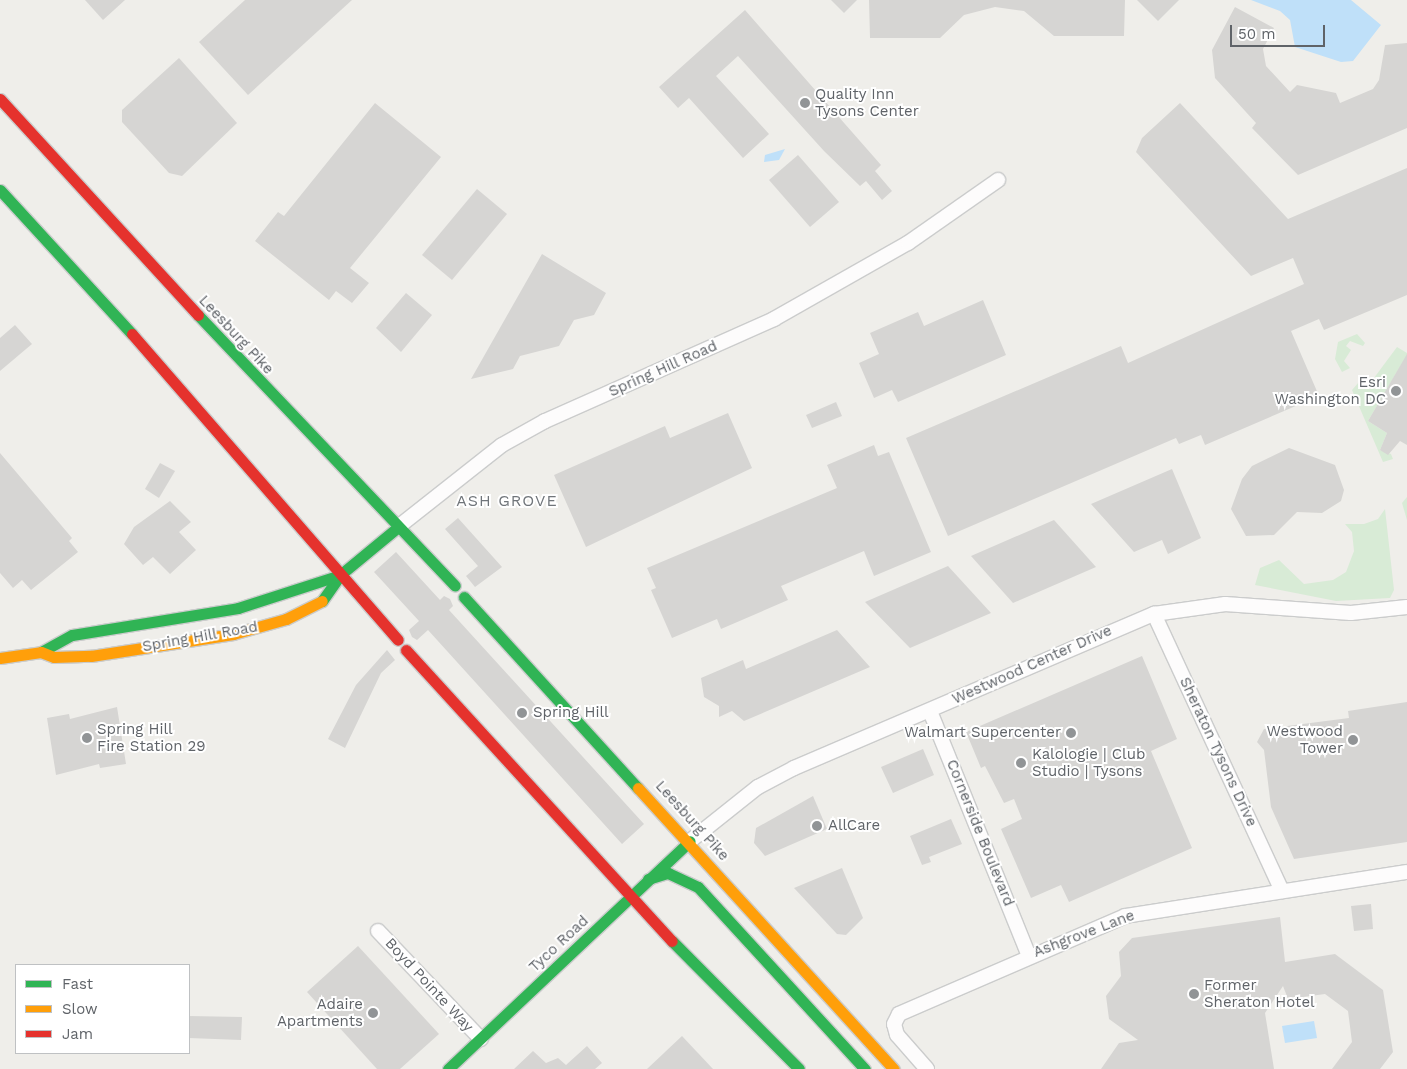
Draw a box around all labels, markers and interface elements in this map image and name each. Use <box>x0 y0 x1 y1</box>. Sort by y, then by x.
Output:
scale bar <box>1232 15 1327 47</box>
text: 50 m <box>1238 25 1275 43</box>
place label: Quality Inn Tysons Center <box>815 85 919 120</box>
marker: Quality Inn Tysons Center <box>799 97 811 109</box>
street label: Leesburg Pike <box>195 292 277 378</box>
street label: Spring Hill Road <box>606 337 720 401</box>
place label: Esri Washington DC <box>1274 373 1386 408</box>
marker: Esri Washington DC <box>1390 385 1402 397</box>
district label: ASH GROVE <box>455 491 559 511</box>
street label: Spring Hill Road <box>141 618 259 656</box>
street label: Westwood Center Drive <box>949 622 1115 708</box>
street label: Sheraton Tysons Drive <box>1175 674 1261 830</box>
place label: Spring Hill <box>533 704 609 722</box>
marker: Spring Hill <box>515 706 529 720</box>
place label: Spring Hill Fire Station 29 <box>97 720 206 755</box>
place label: Westwood Tower <box>1267 722 1343 757</box>
place label: Walmart Supercenter <box>904 724 1061 742</box>
marker: Walmart Supercenter <box>1065 727 1077 739</box>
marker: Spring Hill Fire Station 29 <box>81 732 93 744</box>
marker: Westwood Tower <box>1347 734 1359 746</box>
place label: Kalologie | Club Studio | Tysons <box>1032 745 1145 780</box>
marker: Kalologie | Club Studio | Tysons <box>1014 756 1028 770</box>
street label: Cornerside Boulevard <box>942 757 1018 909</box>
street label: Leesburg Pike <box>651 777 733 865</box>
place label: AllCare <box>828 817 880 835</box>
marker: AllCare <box>810 819 824 833</box>
street label: Ashgrove Lane <box>1031 906 1137 962</box>
street label: Tyco Road <box>526 912 592 976</box>
street label: Boyd Pointe Way <box>381 934 477 1036</box>
legend <box>15 964 190 1054</box>
text: Fast <box>62 975 93 993</box>
place label: Former Sheraton Hotel <box>1204 976 1315 1011</box>
marker: Former Sheraton Hotel <box>1188 988 1200 1000</box>
place label: Adaire Apartments <box>277 995 363 1030</box>
text: Slow <box>62 1000 98 1018</box>
marker: Adaire Apartments <box>367 1007 379 1019</box>
text: Jam <box>62 1025 93 1043</box>

